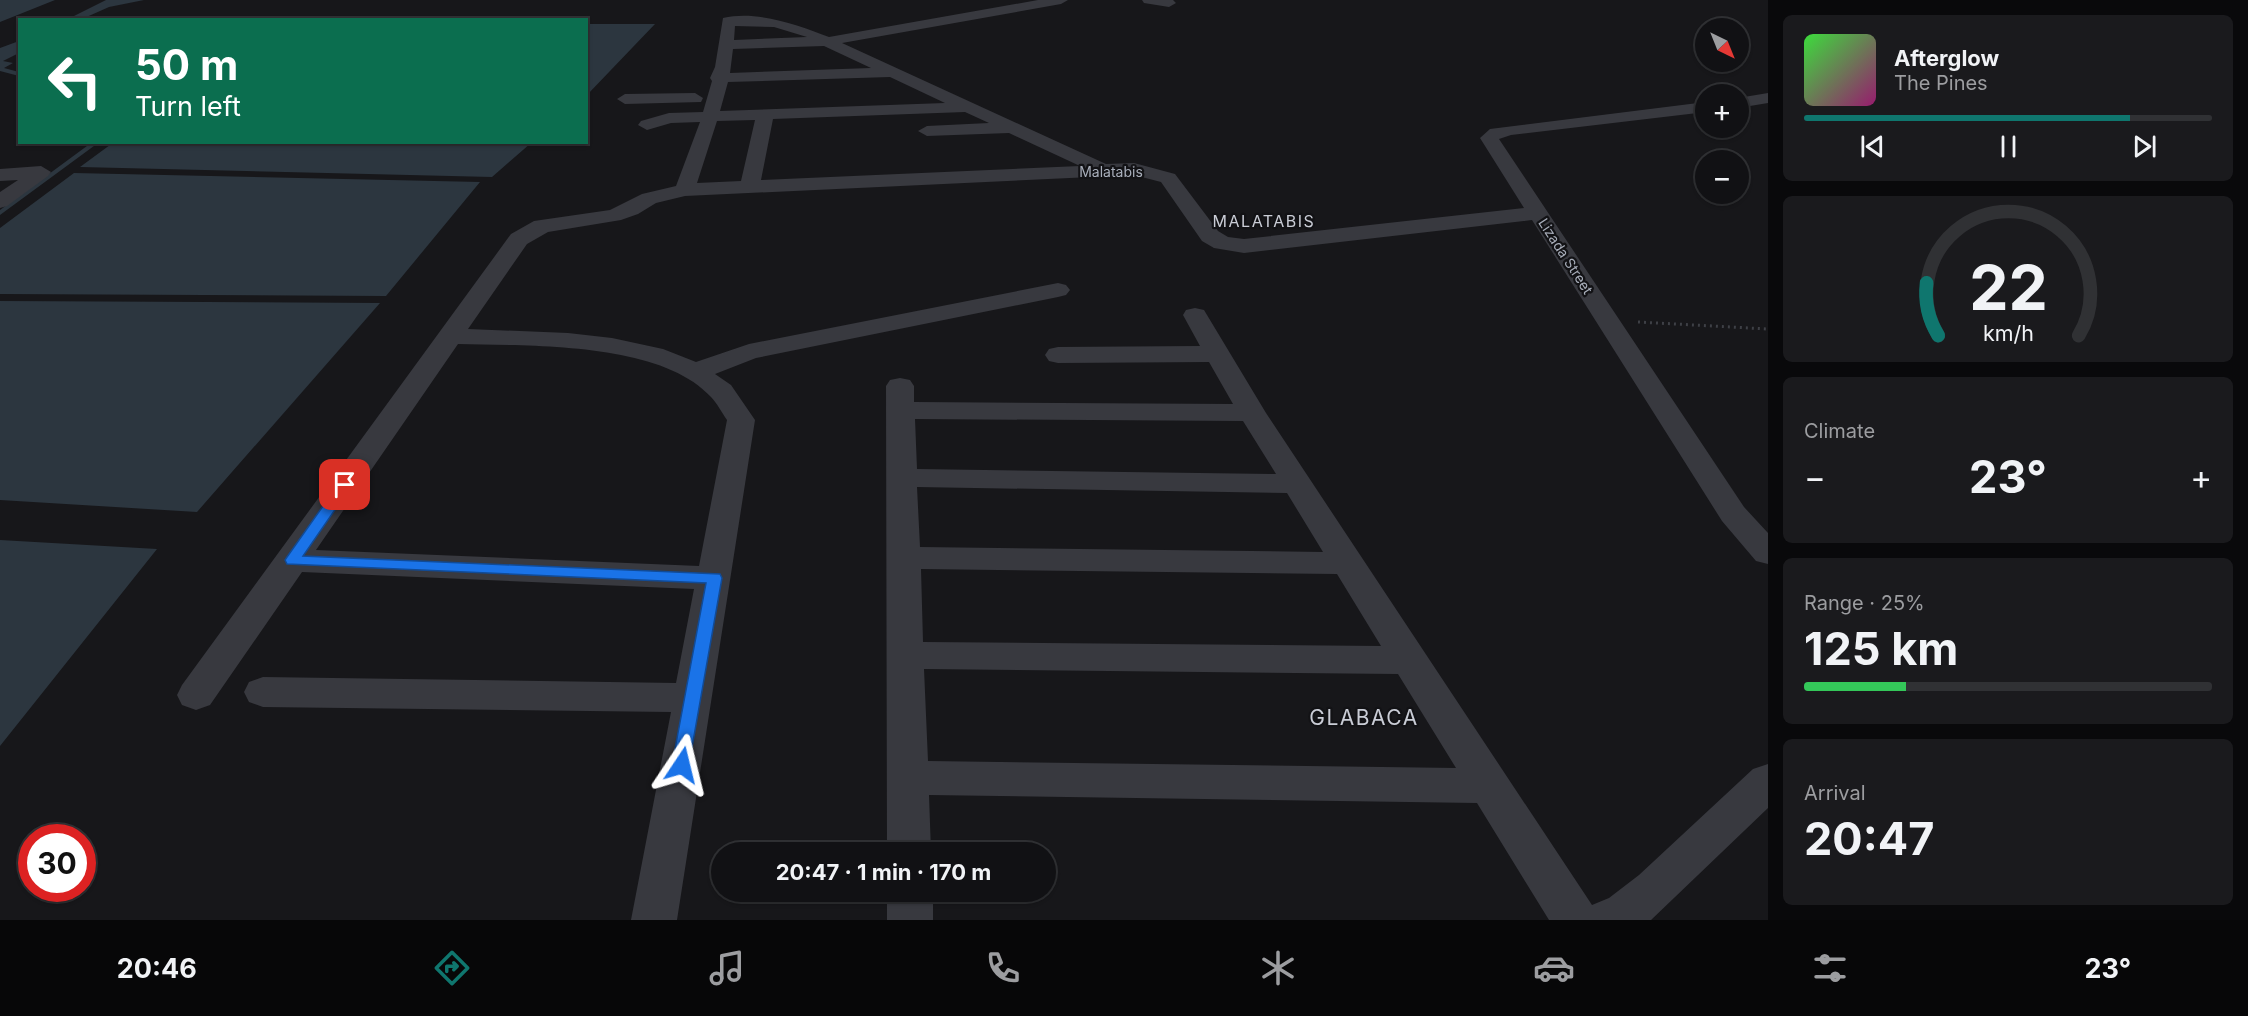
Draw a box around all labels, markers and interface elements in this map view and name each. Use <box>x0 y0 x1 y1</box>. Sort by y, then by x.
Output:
north arrow <box>1695 18 1749 72</box>
map controls <box>1695 18 1749 204</box>
text: 50 m <box>135 39 238 90</box>
icon: left <box>36 42 114 120</box>
text: Afterglow <box>1894 45 1999 71</box>
text: The Pines <box>1894 71 1988 95</box>
button: + <box>1695 84 1749 138</box>
text: Turn left <box>135 90 241 123</box>
icon: previous <box>1856 130 1889 163</box>
icon: pause <box>1992 130 2025 163</box>
icon: next <box>2128 130 2161 163</box>
button: − <box>1695 150 1749 204</box>
street label: Malatabis <box>1079 163 1143 180</box>
district label: MALATABIS <box>1213 211 1315 231</box>
street label: Lizada Street <box>1535 215 1597 297</box>
text: 22 <box>1969 250 2047 325</box>
text: km/h <box>1983 320 2033 346</box>
text: Climate <box>1804 419 1875 443</box>
text: 23° <box>1969 449 2047 504</box>
text: − <box>1804 457 1826 497</box>
text: + <box>2190 457 2212 497</box>
pin <box>319 459 370 510</box>
icon: arrive <box>328 468 361 501</box>
text: Range · 25% <box>1804 591 1925 615</box>
text: 125 km <box>1804 621 1958 676</box>
district label: GLABACA <box>1309 705 1419 730</box>
position arrow <box>650 733 714 797</box>
text: Arrival <box>1804 781 1866 805</box>
text: 20:47 <box>1804 811 1934 866</box>
speed limit sign: 30 <box>18 824 96 902</box>
text: 20:47 · 1 min · 170 m <box>776 859 991 885</box>
icon: directions <box>431 947 473 989</box>
icon: music <box>706 947 748 989</box>
icon: phone <box>982 947 1024 989</box>
icon: climate <box>1257 947 1299 989</box>
icon: car <box>1533 947 1575 989</box>
icon: filters <box>1809 947 1851 989</box>
text: 20:46 <box>117 952 197 985</box>
text: 23° <box>2084 952 2131 985</box>

